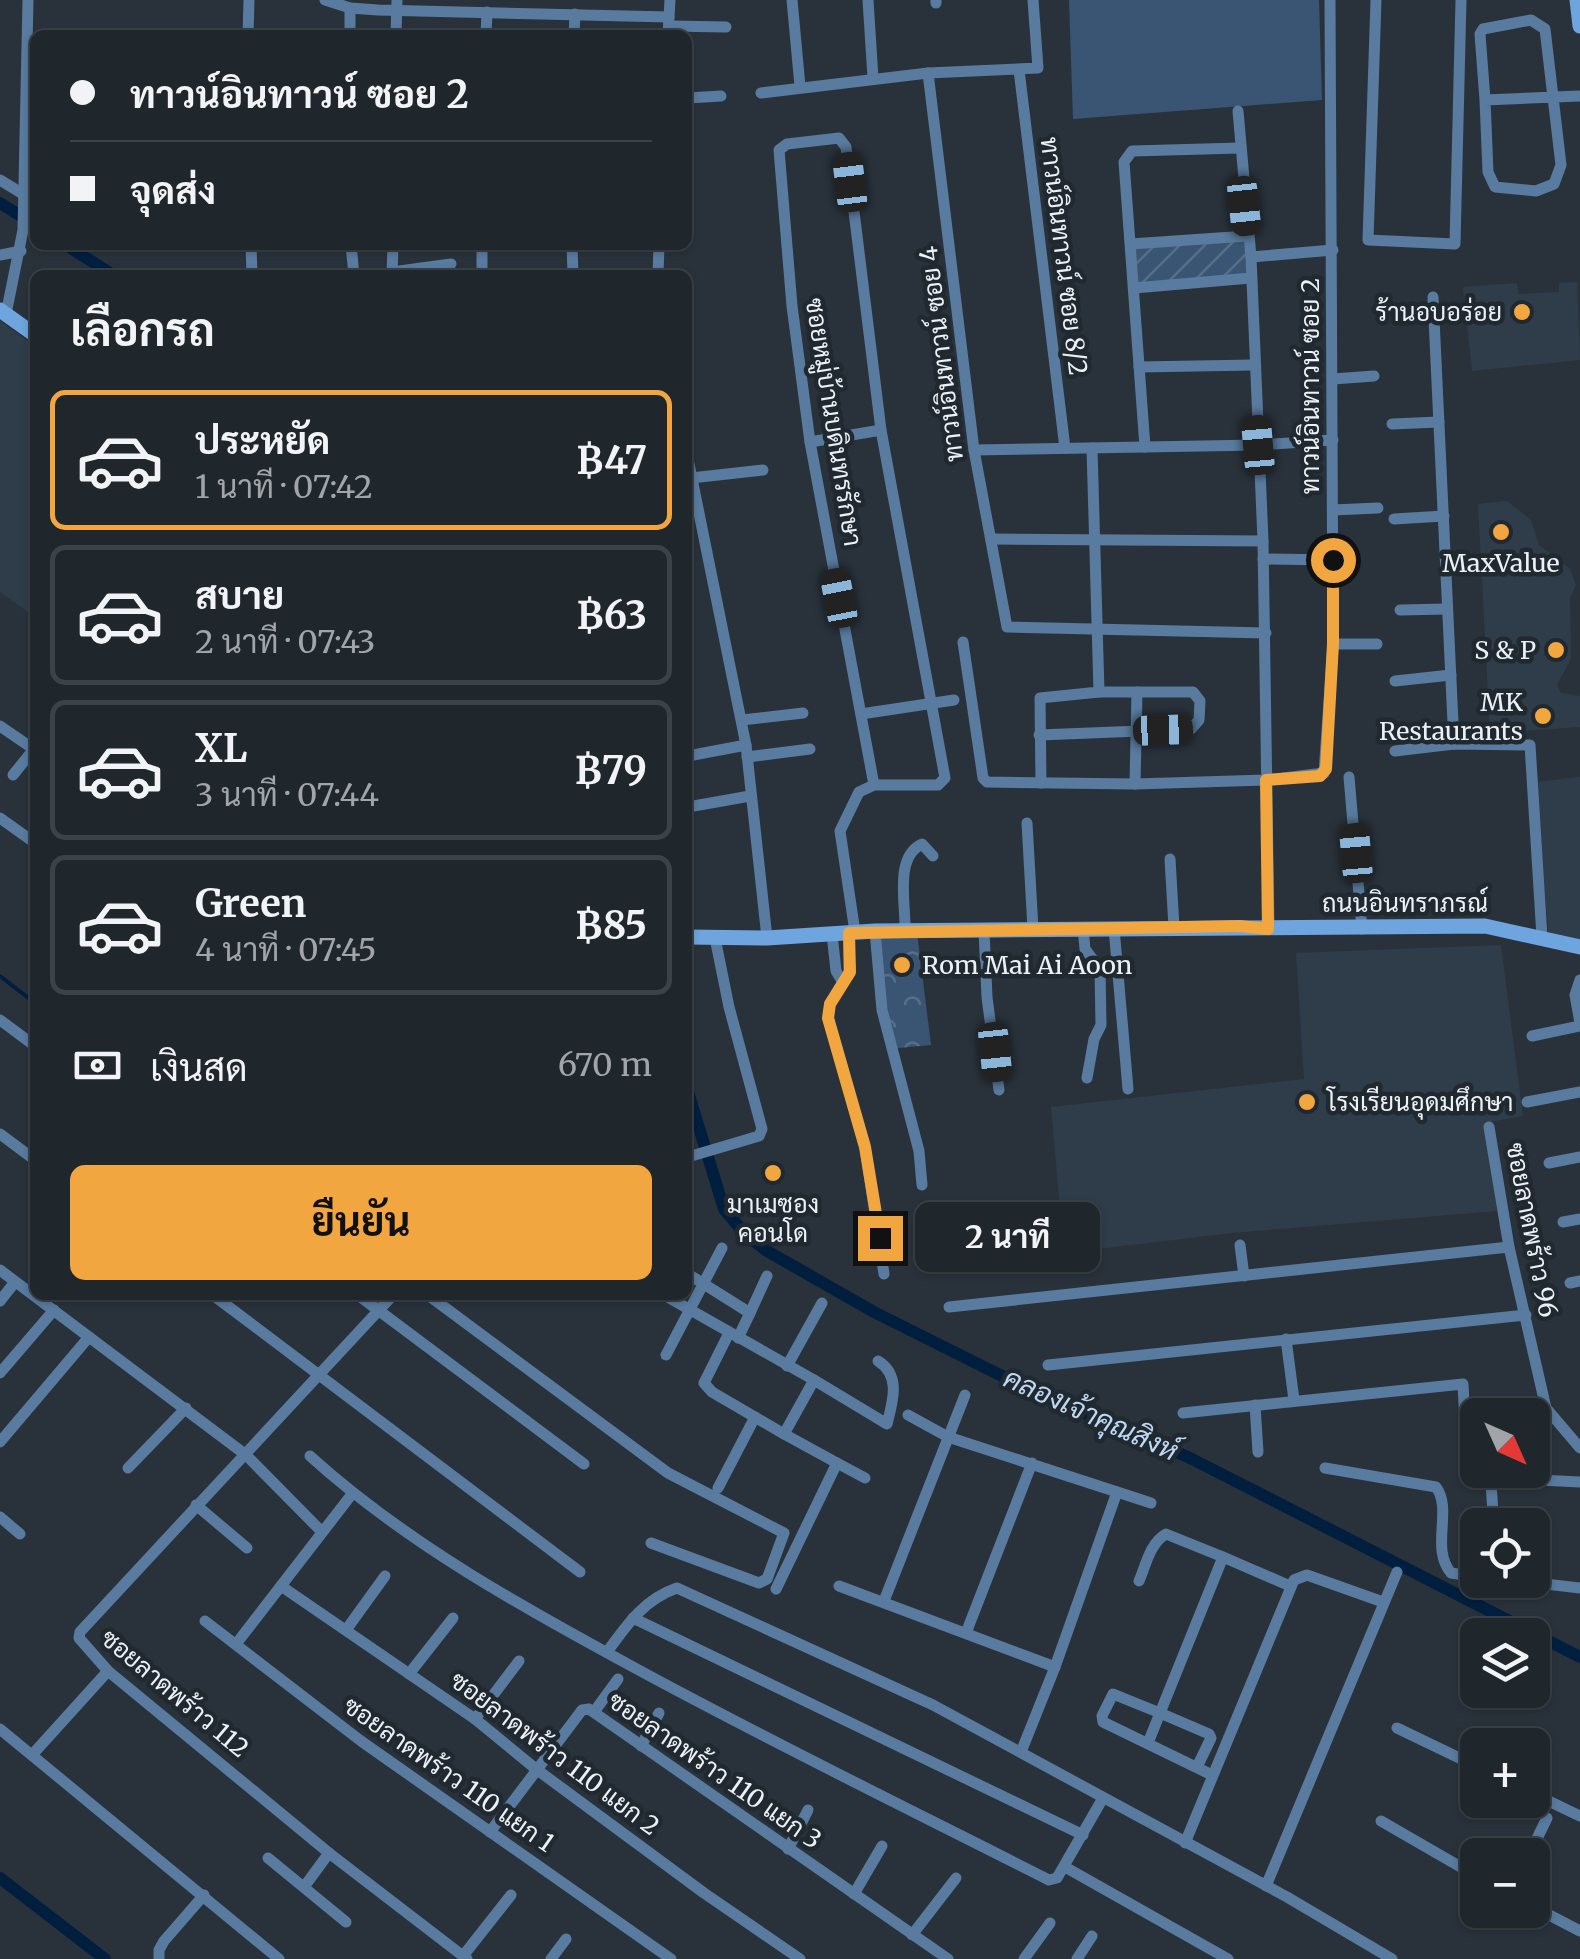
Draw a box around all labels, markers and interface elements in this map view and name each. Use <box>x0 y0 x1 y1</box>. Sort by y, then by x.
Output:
text: ทาวน์อินทาวน์ ซอย 2 <box>130 71 469 118</box>
street label: ทาวน์อินทาวน์ ซอย 8/2 <box>1034 135 1095 377</box>
car <box>831 150 869 214</box>
text: จุดส่ง <box>130 167 216 214</box>
car <box>1226 175 1262 237</box>
street label: ทาวน์อินทาวน์ ซอย 4 <box>911 244 970 464</box>
street label: ทาวน์อินทาวน์ ซอย 2 <box>1293 278 1326 494</box>
street label: ซอยหมู่บ้านบดินทรรักษา <box>797 296 869 549</box>
place label: ร้านอบอร่อย <box>1375 296 1502 328</box>
marker: ร้านอบอร่อย <box>1511 301 1533 323</box>
text: เลือกรถ <box>70 302 215 358</box>
car <box>1240 414 1276 476</box>
icon: car <box>75 415 165 505</box>
text: ประหยัด <box>195 417 330 464</box>
text: ฿47 <box>577 437 647 484</box>
text: 1 นาที · 07:42 <box>195 467 373 507</box>
marker: MaxValue <box>1490 521 1512 543</box>
route start <box>1311 538 1356 583</box>
place label: MaxValue <box>1442 547 1560 579</box>
car <box>819 566 859 630</box>
icon: car <box>75 570 165 660</box>
text: สบาย <box>195 572 284 619</box>
text: ฿63 <box>577 592 647 639</box>
text: 2 นาที · 07:43 <box>195 622 375 662</box>
place label: S & P <box>1474 634 1536 666</box>
marker: S & P <box>1545 639 1567 661</box>
place label: MK Restaurants <box>1379 686 1523 747</box>
marker: MK Restaurants <box>1532 705 1554 727</box>
car <box>1132 714 1194 746</box>
icon: car <box>75 725 165 815</box>
text: XL <box>195 725 247 772</box>
text: ฿79 <box>575 747 647 794</box>
text: 3 นาที · 07:44 <box>195 775 379 815</box>
car <box>1338 822 1374 884</box>
icon: car <box>75 880 165 970</box>
text: Green <box>195 880 306 927</box>
street label: ถนนอินทราภรณ์ <box>1322 886 1488 919</box>
text: ฿85 <box>576 902 647 949</box>
text: 4 นาที · 07:45 <box>195 930 376 970</box>
place label: Rom Mai Ai Aoon <box>922 949 1132 981</box>
marker: Rom Mai Ai Aoon <box>891 954 913 976</box>
car <box>977 1021 1013 1083</box>
icon: cash <box>70 1038 125 1093</box>
text: เงินสด <box>150 1044 248 1091</box>
text: 670 m <box>558 1045 652 1085</box>
place label: โรงเรียนอุดมศึกษา <box>1325 1086 1513 1120</box>
marker: โรงเรียนอุดมศึกษา <box>1296 1091 1318 1113</box>
street label: ซอยลาดพร้าว 96 <box>1499 1140 1565 1320</box>
marker: มาเมซอง คอนโด <box>762 1162 784 1184</box>
button: ยืนยัน <box>70 1165 652 1280</box>
place label: มาเมซอง คอนโด <box>727 1188 819 1249</box>
callout: 2 นาที <box>915 1203 1100 1273</box>
route end <box>858 1216 903 1261</box>
text: 2 นาที <box>965 1217 1050 1257</box>
water label: คลองเจ้าคุณสิงห์ <box>997 1359 1188 1472</box>
north arrow <box>1460 1398 1550 1488</box>
map controls <box>1460 1398 1550 1928</box>
button: locate <box>1460 1508 1550 1598</box>
button: layers <box>1460 1618 1550 1708</box>
street label: ซอยลาดพร้าว 112 <box>95 1622 255 1764</box>
street label: ซอยลาดพร้าว 110 แยก 2 <box>444 1664 666 1842</box>
street label: ซอยลาดพร้าว 110 แยก 3 <box>602 1684 828 1856</box>
street label: ซอยลาดพร้าว 110 แยก 1 <box>337 1689 561 1859</box>
button: + <box>1460 1728 1550 1818</box>
button: − <box>1460 1838 1550 1928</box>

